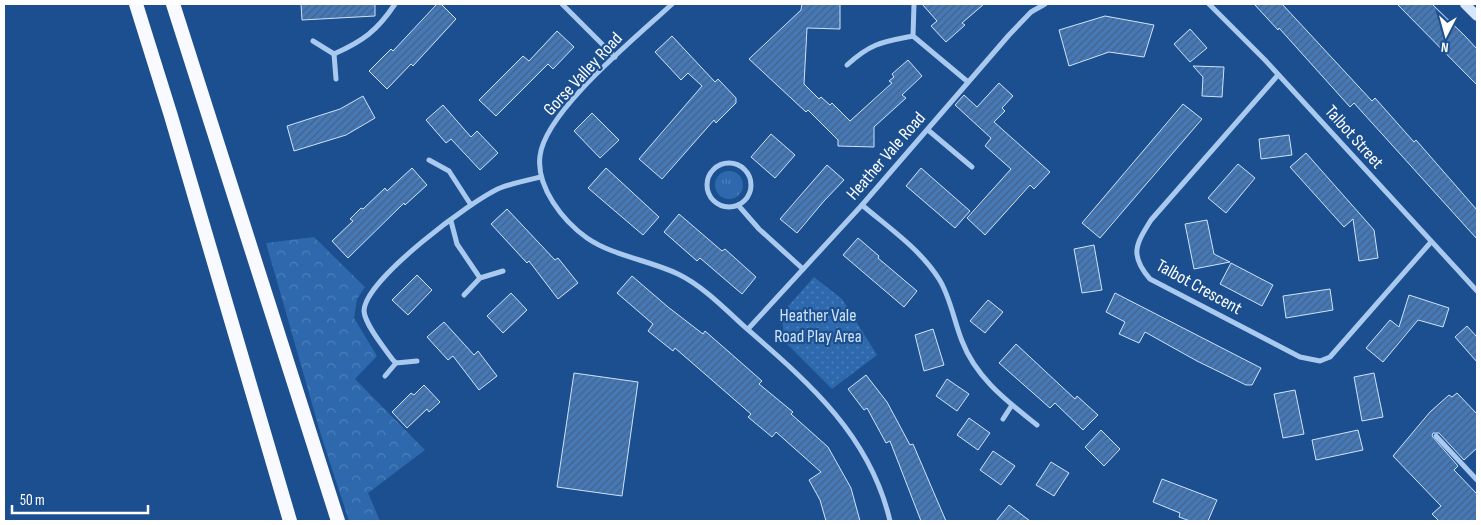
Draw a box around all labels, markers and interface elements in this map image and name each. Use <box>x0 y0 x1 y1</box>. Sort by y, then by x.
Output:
north arrow <box>1421 10 1471 60</box>
street label: Gorse Valley Road <box>539 28 627 120</box>
text: N <box>1440 39 1449 56</box>
street label: Talbot Street <box>1320 101 1388 173</box>
street label: Heather Vale Road <box>842 108 930 204</box>
street label: Talbot Crescent <box>1153 255 1246 319</box>
park label: Heather Vale Road Play Area <box>774 305 862 347</box>
scale bar <box>12 482 149 514</box>
text: 50 m <box>20 491 45 510</box>

